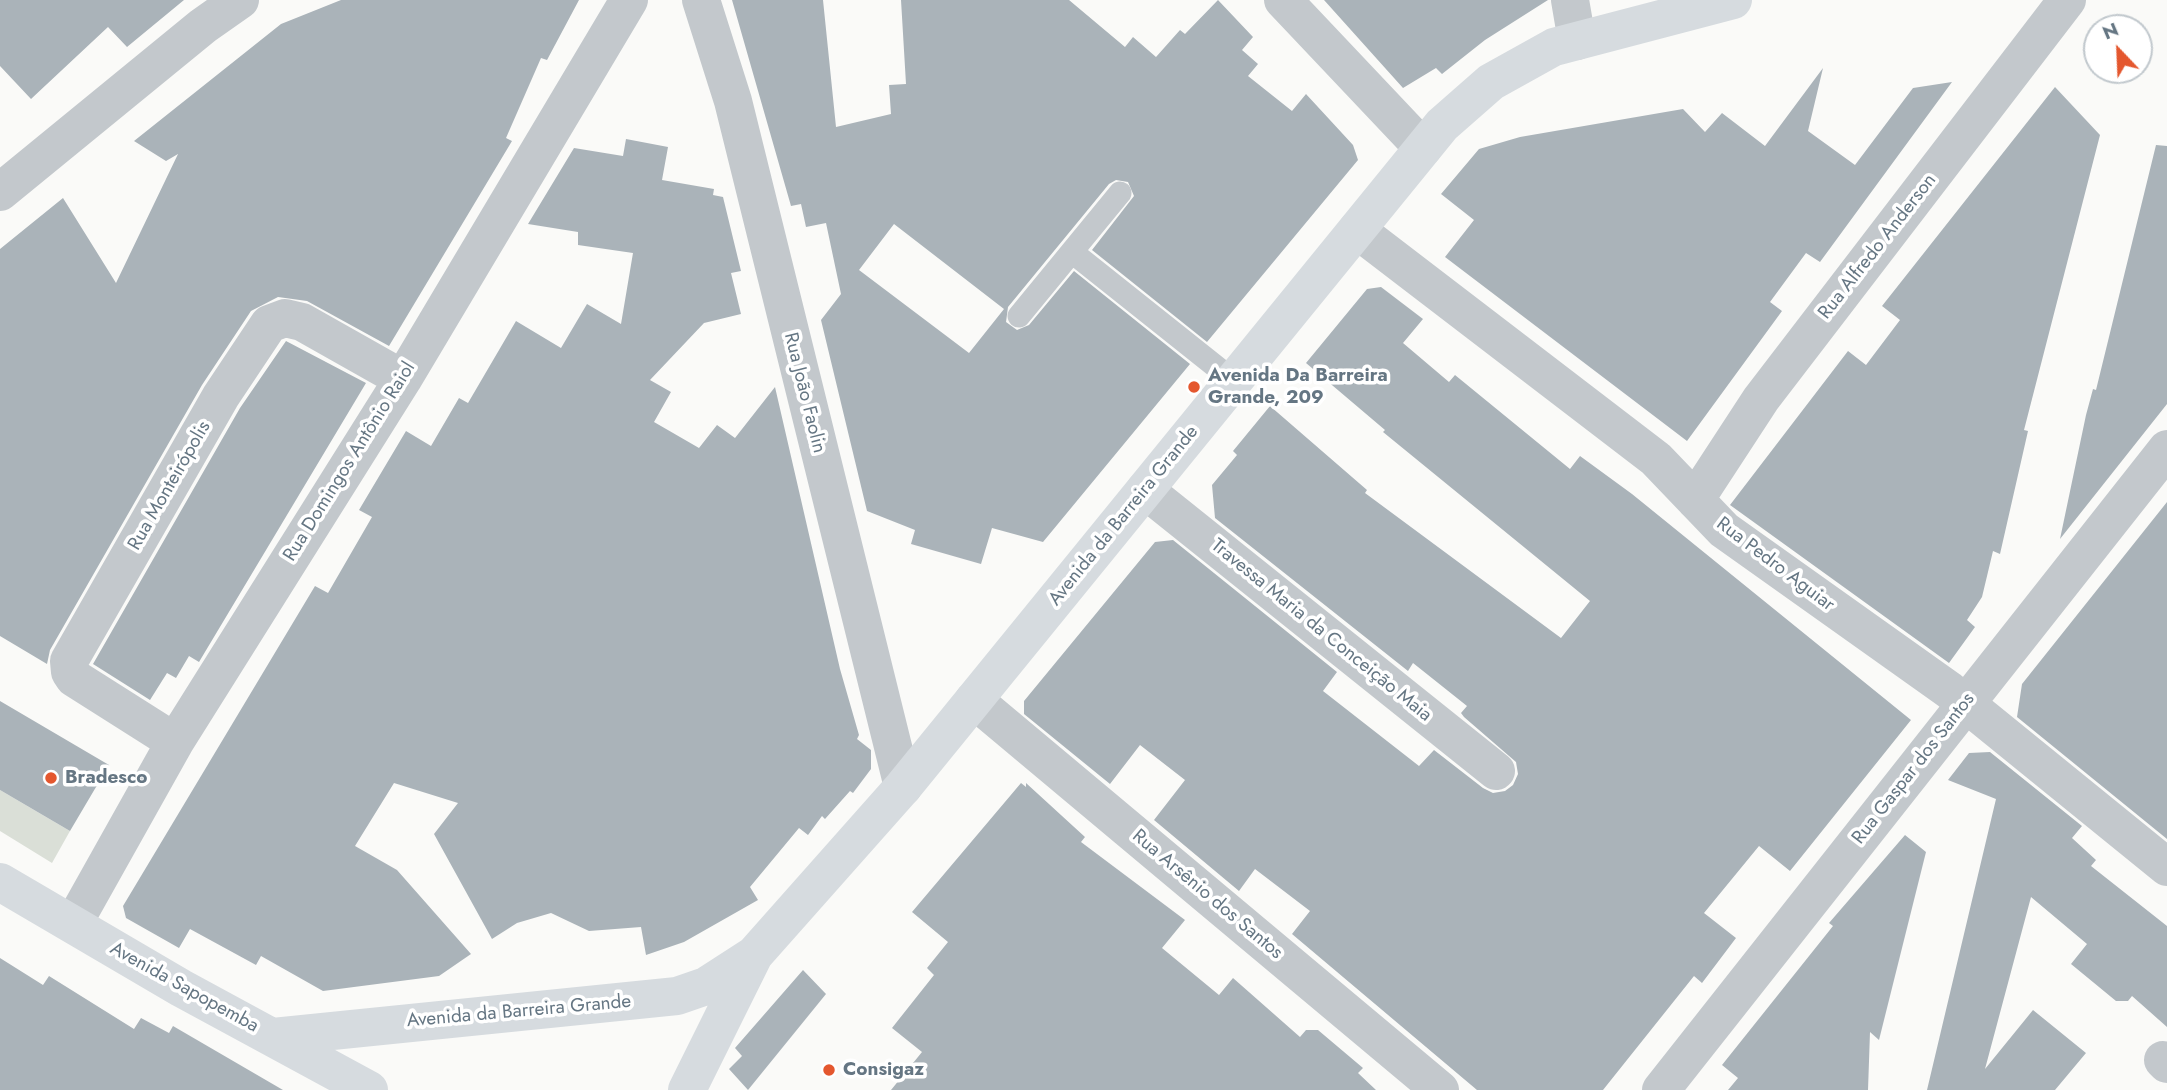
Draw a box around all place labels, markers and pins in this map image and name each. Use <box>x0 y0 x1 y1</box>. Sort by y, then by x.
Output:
place label: Avenida Da Barreira Grande, 209 <box>1208 365 1388 409</box>
marker: Avenida Da Barreira Grande, 209 <box>1186 379 1202 395</box>
place label: Bradesco <box>65 767 148 789</box>
marker: Bradesco <box>43 770 59 786</box>
place label: Consigaz <box>843 1059 924 1081</box>
marker: Consigaz <box>821 1062 837 1078</box>

